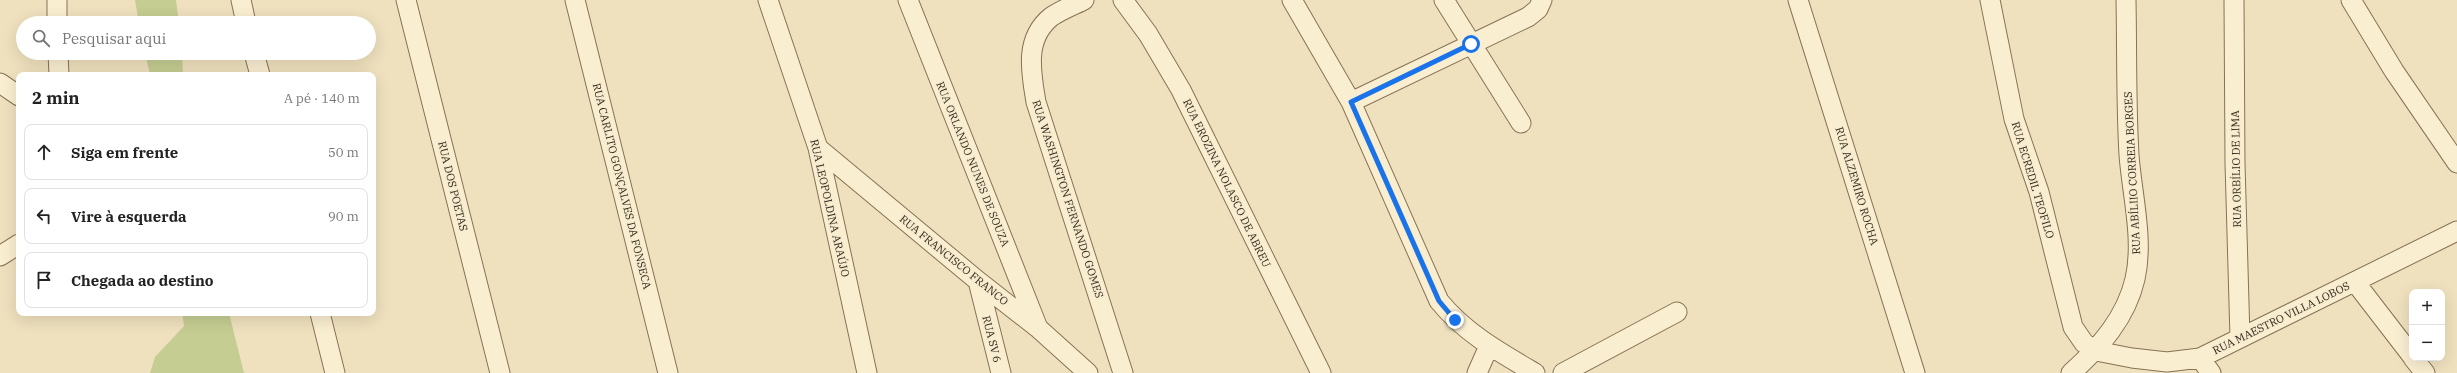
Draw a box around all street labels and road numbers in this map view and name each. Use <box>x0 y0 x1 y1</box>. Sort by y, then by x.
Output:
street label: RUA ORLANDO NUNES DE SOUZA <box>933 79 1013 249</box>
street label: RUA CARLITO GONÇALVES DA FONSECA <box>590 81 655 291</box>
street label: RUA ABÍLIIO CORREIA BORGES <box>2121 91 2143 255</box>
street label: RUA EROZINA NOLASCO DE ABREU <box>1180 96 1274 270</box>
street label: RUA WASHINGTON FERNANDO GOMES <box>1029 98 1107 300</box>
street label: RUA ORBÍLIO DE LIMA <box>2228 110 2244 228</box>
street label: RUA ECREDIL TEOFILO <box>2009 120 2057 240</box>
street label: RUA ALZEMIRO ROCHA <box>1832 125 1882 247</box>
street label: RUA LEOPOLDINA ARAÚJO <box>807 138 853 278</box>
street label: RUA DOS POETAS <box>435 140 471 232</box>
street label: RUA FRANCISCO FRANCO <box>897 212 1011 308</box>
street label: RUA MAESTRO VILLA LOBOS <box>2210 279 2352 357</box>
street label: RUA SV 6 <box>979 314 1005 364</box>

